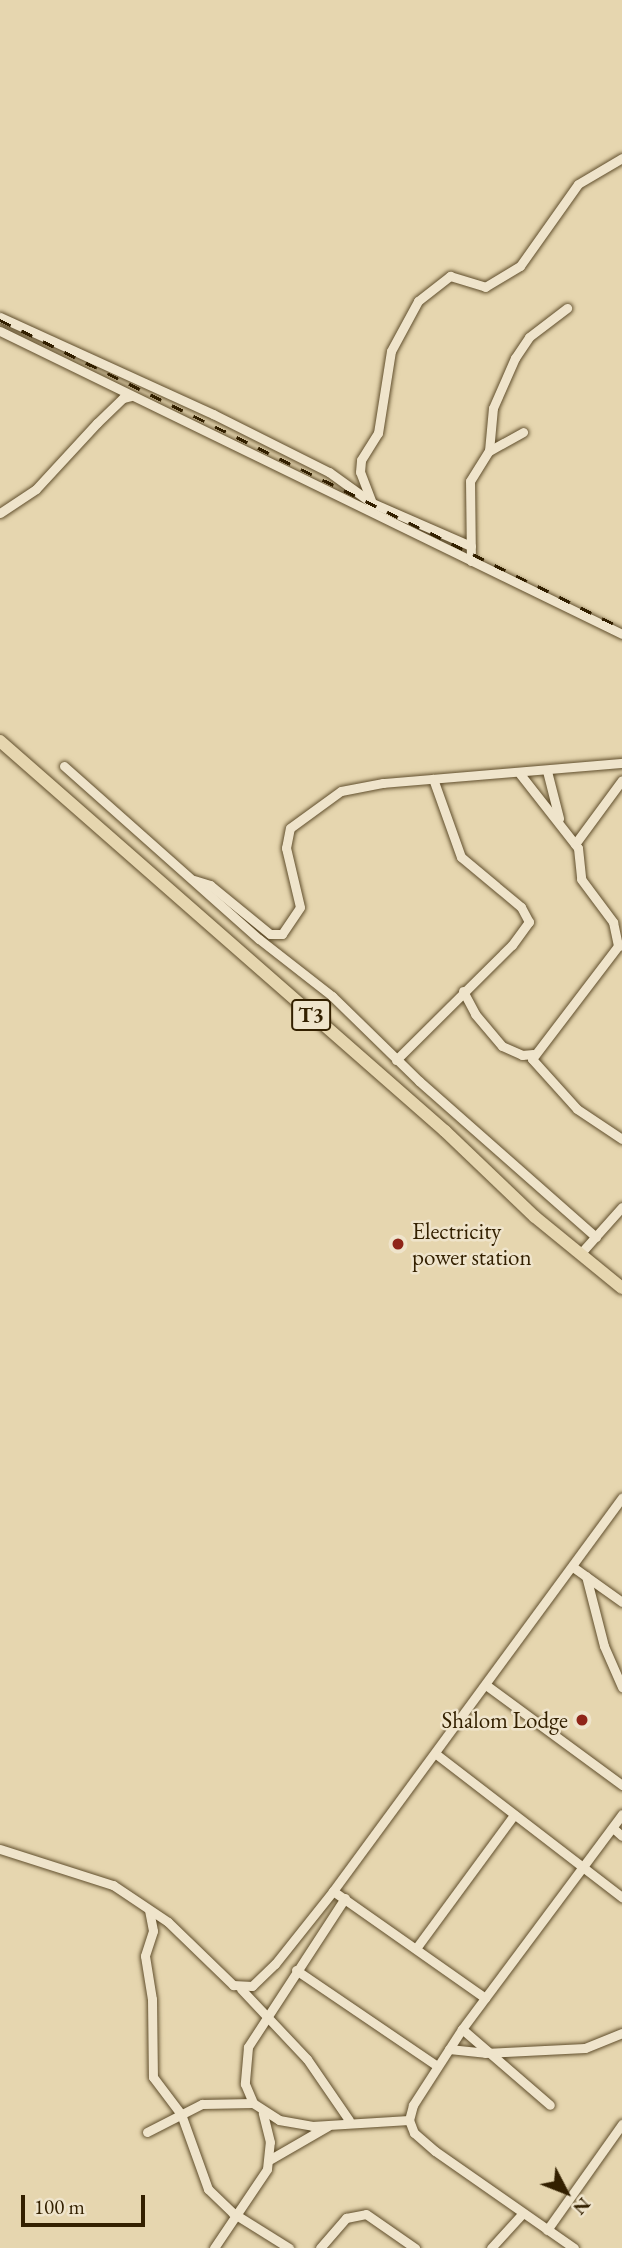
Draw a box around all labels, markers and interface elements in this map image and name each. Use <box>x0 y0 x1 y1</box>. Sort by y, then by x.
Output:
road number: T3 <box>290 998 332 1032</box>
place label: Electricity power station <box>412 1217 532 1271</box>
marker: Electricity power station <box>390 1236 406 1252</box>
place label: Shalom Lodge <box>441 1706 568 1734</box>
marker: Shalom Lodge <box>574 1712 590 1728</box>
north arrow <box>531 2157 601 2227</box>
scale bar <box>24 2182 149 2226</box>
text: N <box>568 2192 596 2220</box>
text: 100 m <box>34 2193 85 2220</box>

